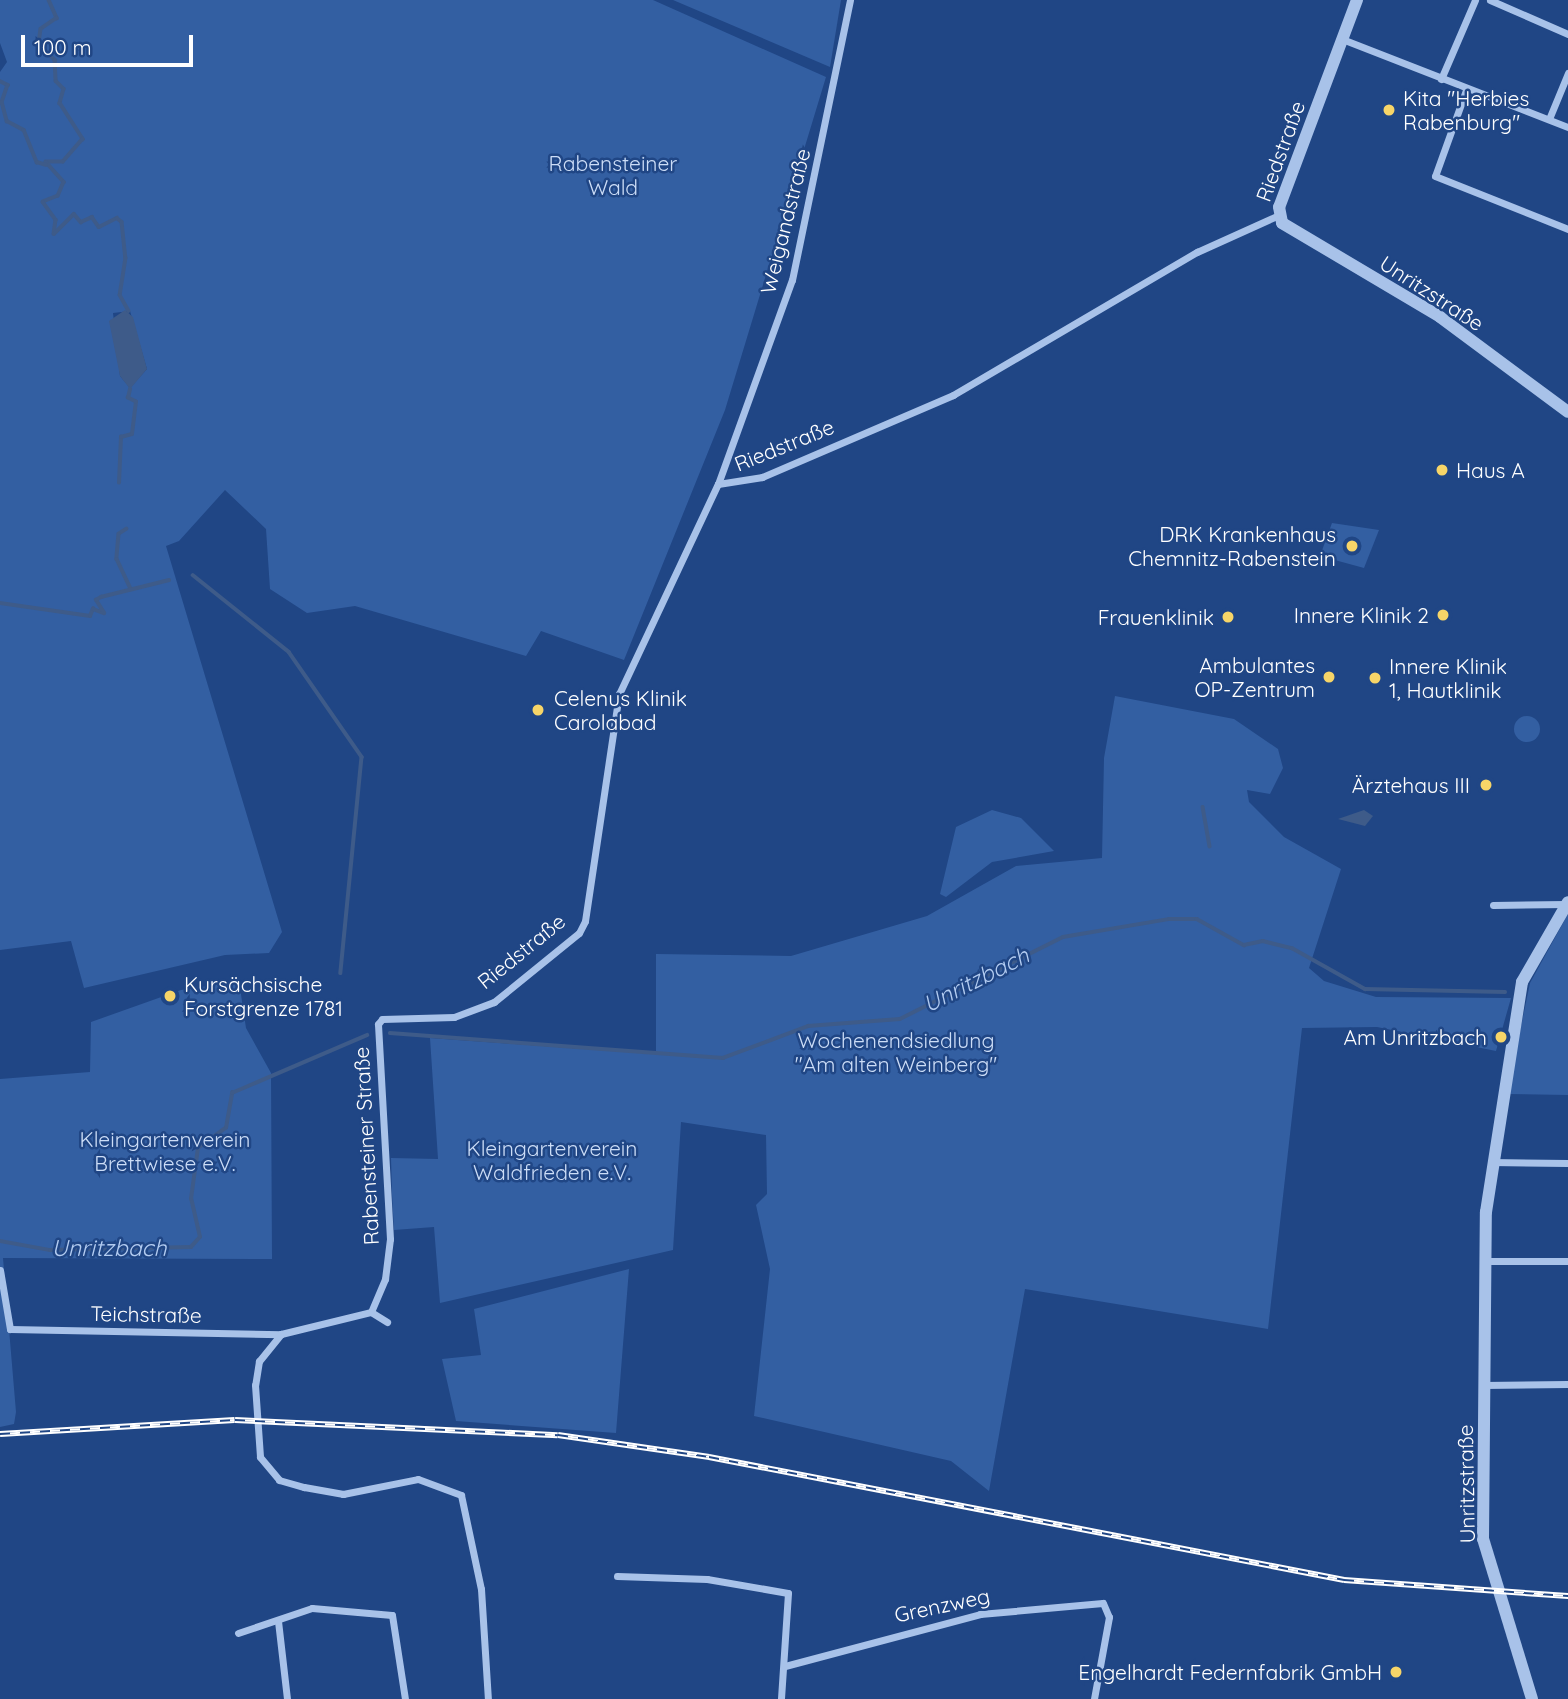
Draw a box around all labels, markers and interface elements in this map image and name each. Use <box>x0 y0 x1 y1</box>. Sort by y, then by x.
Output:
scale bar <box>24 21 196 65</box>
text: 100 m <box>34 34 92 60</box>
place label: Kita "Herbies Rabenburg" <box>1403 85 1529 135</box>
street label: Riedstraße <box>1250 97 1310 205</box>
marker: Kita "Herbies Rabenburg" <box>1381 102 1397 118</box>
street label: Weigandstraße <box>755 146 815 296</box>
park label: Rabensteiner Wald <box>549 150 677 200</box>
street label: Unritzstraße <box>1375 250 1489 336</box>
street label: Riedstraße <box>730 414 838 476</box>
place label: Haus A <box>1456 457 1525 483</box>
marker: Haus A <box>1434 462 1450 478</box>
place label: DRK Krankenhaus Chemnitz-Rabenstein <box>1128 521 1336 571</box>
marker: DRK Krankenhaus Chemnitz-Rabenstein <box>1342 536 1362 556</box>
place label: Innere Klinik 2 <box>1294 602 1429 628</box>
place label: Frauenklinik <box>1098 604 1214 630</box>
marker: Innere Klinik 2 <box>1435 607 1451 623</box>
marker: Frauenklinik <box>1220 609 1236 625</box>
place label: Ambulantes OP-Zentrum <box>1194 652 1315 702</box>
place label: Innere Klinik 1, Hautklinik <box>1389 653 1507 703</box>
marker: Ambulantes OP-Zentrum <box>1321 669 1337 685</box>
marker: Innere Klinik 1, Hautklinik <box>1367 670 1383 686</box>
place label: Celenus Klinik Carolabad <box>554 685 687 735</box>
marker: Celenus Klinik Carolabad <box>528 700 548 720</box>
place label: Ärztehaus III <box>1352 772 1470 798</box>
marker: Ärztehaus III <box>1476 775 1496 795</box>
street label: Riedstraße <box>472 908 570 994</box>
water label: Unritzbach <box>918 942 1034 1018</box>
place label: Kursächsische Forstgrenze 1781 <box>184 971 343 1021</box>
marker: Kursächsische Forstgrenze 1781 <box>162 988 178 1004</box>
place label: Am Unritzbach <box>1343 1024 1487 1050</box>
park label: Wochenendsiedlung "Am alten Weinberg" <box>795 1027 997 1077</box>
marker: Am Unritzbach <box>1493 1029 1509 1045</box>
street label: Rabensteiner Straße <box>348 1046 384 1246</box>
park label: Kleingartenverein Brettwiese e.V. <box>79 1126 251 1176</box>
park label: Kleingartenverein Waldfrieden e.V. <box>466 1135 638 1185</box>
water label: Unritzbach <box>51 1234 167 1262</box>
street label: Teichstraße <box>90 1300 202 1328</box>
street label: Unritzstraße <box>1452 1424 1480 1544</box>
street label: Grenzweg <box>892 1583 992 1627</box>
place label: Engelhardt Federnfabrik GmbH <box>1078 1659 1382 1685</box>
marker: Engelhardt Federnfabrik GmbH <box>1388 1664 1404 1680</box>

